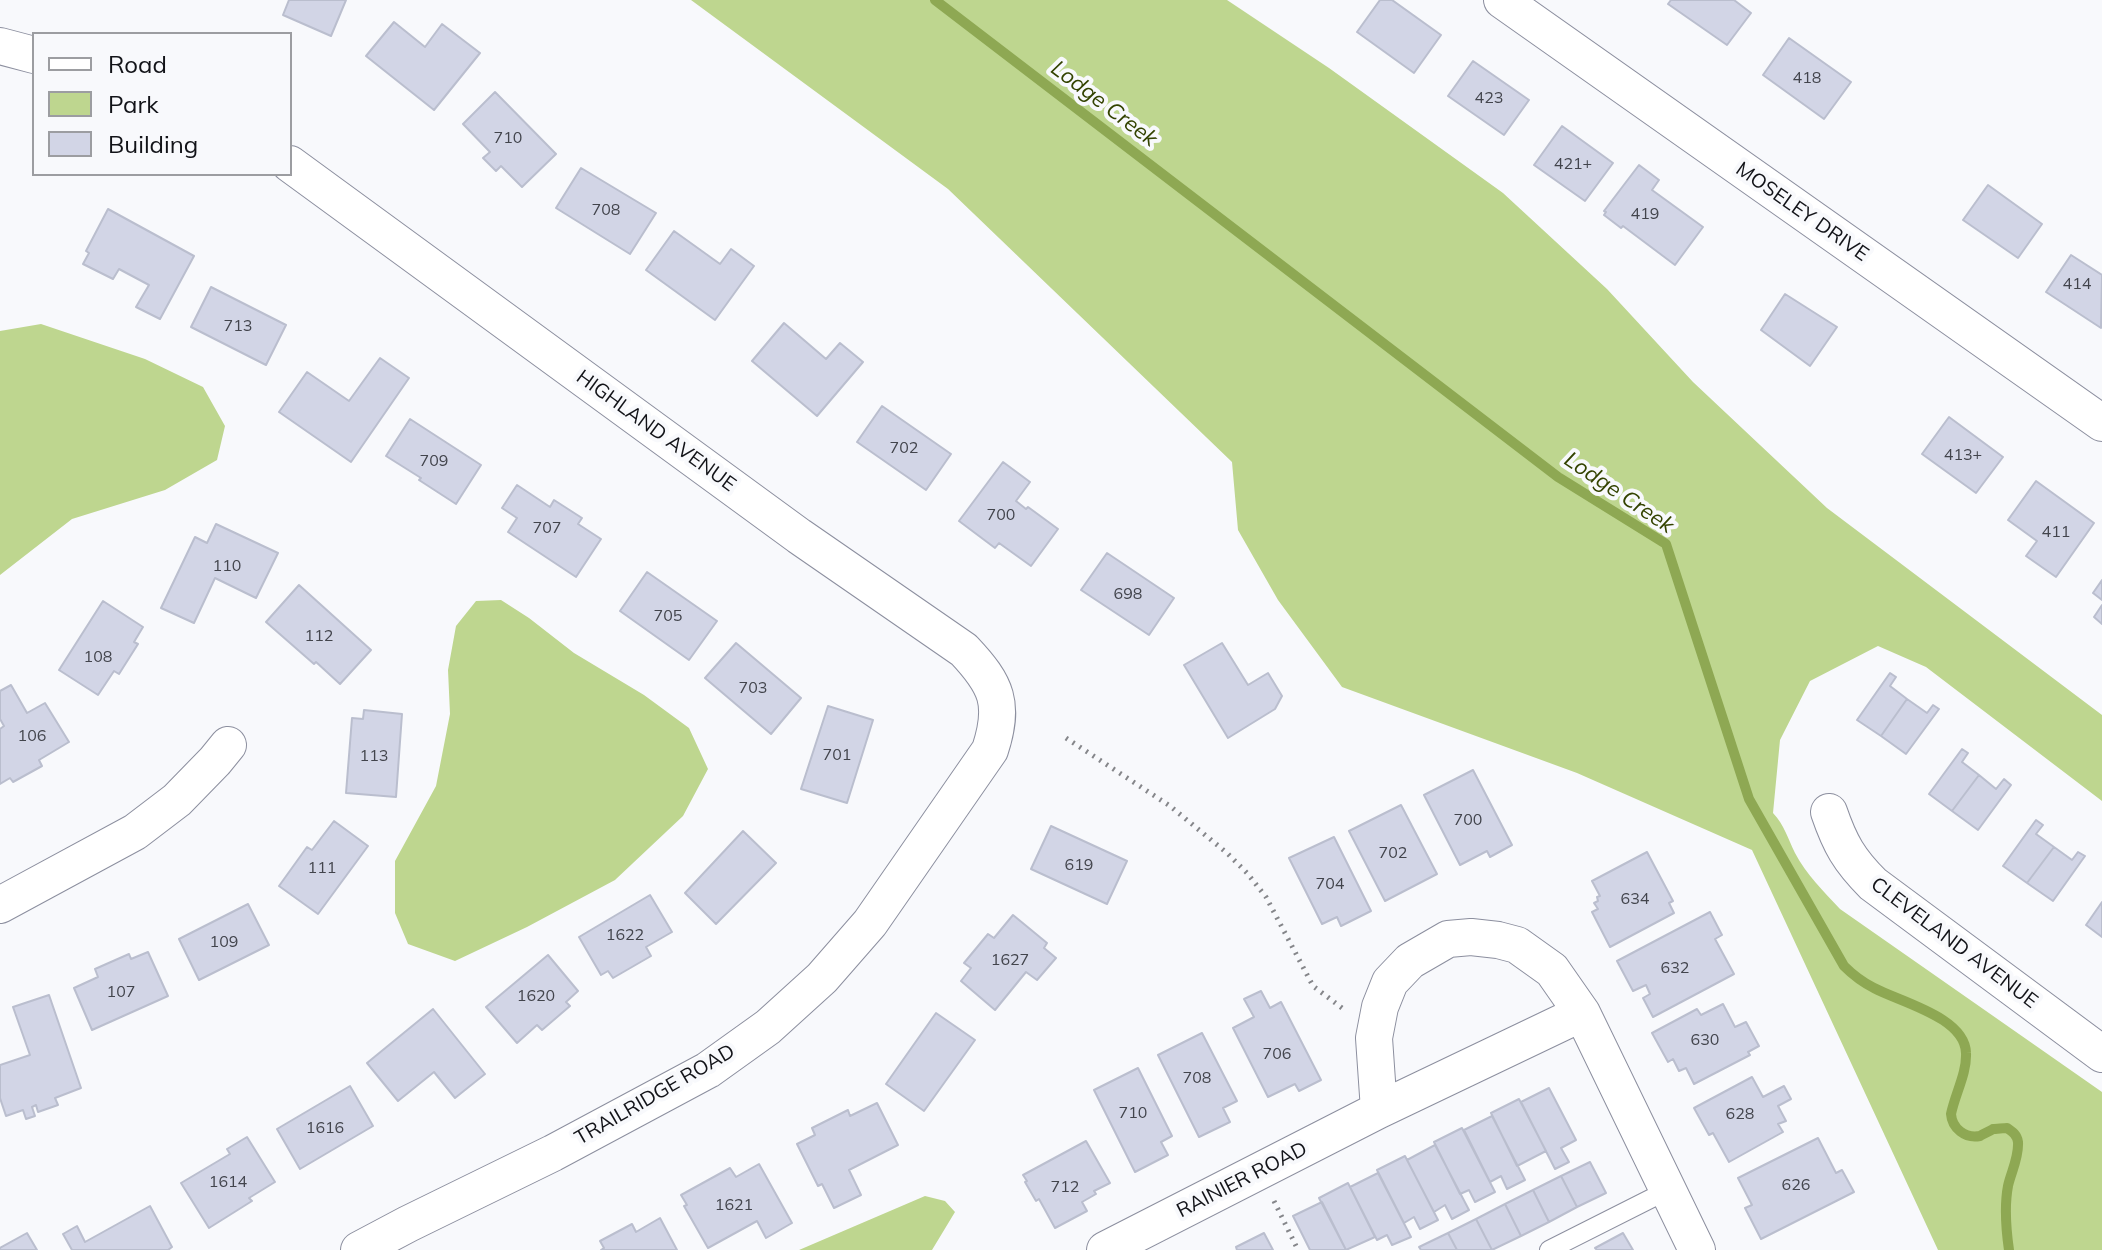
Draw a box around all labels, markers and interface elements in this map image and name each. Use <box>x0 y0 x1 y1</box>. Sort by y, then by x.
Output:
legend <box>32 32 292 176</box>
text: Road <box>108 49 167 79</box>
water label: Lodge Creek <box>1045 55 1163 153</box>
house number: 418 <box>1793 68 1821 88</box>
house number: 423 <box>1475 88 1503 108</box>
text: Park <box>108 89 159 119</box>
house number: 710 <box>494 128 522 148</box>
text: Building <box>108 129 198 159</box>
house number: 421+ <box>1554 154 1592 174</box>
street label: MOSELEY DRIVE <box>1731 157 1873 267</box>
house number: 708 <box>592 200 620 220</box>
house number: 419 <box>1631 204 1659 224</box>
house number: 414 <box>2063 274 2091 294</box>
house number: 713 <box>224 316 252 336</box>
street label: HIGHLAND AVENUE <box>572 365 740 497</box>
house number: 702 <box>890 438 918 458</box>
house number: 413+ <box>1944 445 1982 465</box>
water label: Lodge Creek <box>1559 447 1679 539</box>
house number: 709 <box>420 451 448 471</box>
house number: 700 <box>987 505 1015 525</box>
house number: 707 <box>533 518 561 538</box>
house number: 411 <box>2042 522 2070 542</box>
house number: 110 <box>213 556 241 576</box>
house number: 698 <box>1114 584 1142 604</box>
house number: 705 <box>654 606 682 626</box>
house number: 112 <box>305 626 333 646</box>
house number: 108 <box>84 647 112 667</box>
house number: 703 <box>739 678 767 698</box>
house number: 106 <box>18 726 46 746</box>
house number: 701 <box>823 745 851 765</box>
house number: 113 <box>360 746 388 766</box>
house number: 700 <box>1454 810 1482 830</box>
house number: 702 <box>1379 843 1407 863</box>
house number: 619 <box>1065 855 1093 875</box>
house number: 111 <box>308 858 336 878</box>
street label: CLEVELAND AVENUE <box>1866 872 2042 1014</box>
house number: 704 <box>1316 874 1344 894</box>
house number: 634 <box>1621 889 1649 909</box>
house number: 1622 <box>606 925 644 945</box>
house number: 109 <box>210 932 238 952</box>
house number: 1627 <box>991 950 1029 970</box>
house number: 632 <box>1661 958 1689 978</box>
house number: 107 <box>107 982 135 1002</box>
house number: 1620 <box>517 986 555 1006</box>
house number: 630 <box>1691 1030 1719 1050</box>
street label: TRAILRIDGE ROAD <box>571 1039 739 1151</box>
house number: 706 <box>1263 1044 1291 1064</box>
house number: 708 <box>1183 1068 1211 1088</box>
house number: 710 <box>1119 1103 1147 1123</box>
house number: 628 <box>1726 1104 1754 1124</box>
house number: 1616 <box>306 1118 344 1138</box>
street label: RAINIER ROAD <box>1173 1137 1311 1223</box>
house number: 1614 <box>209 1172 247 1192</box>
house number: 626 <box>1782 1175 1810 1195</box>
house number: 712 <box>1051 1177 1079 1197</box>
house number: 1621 <box>715 1195 753 1215</box>

